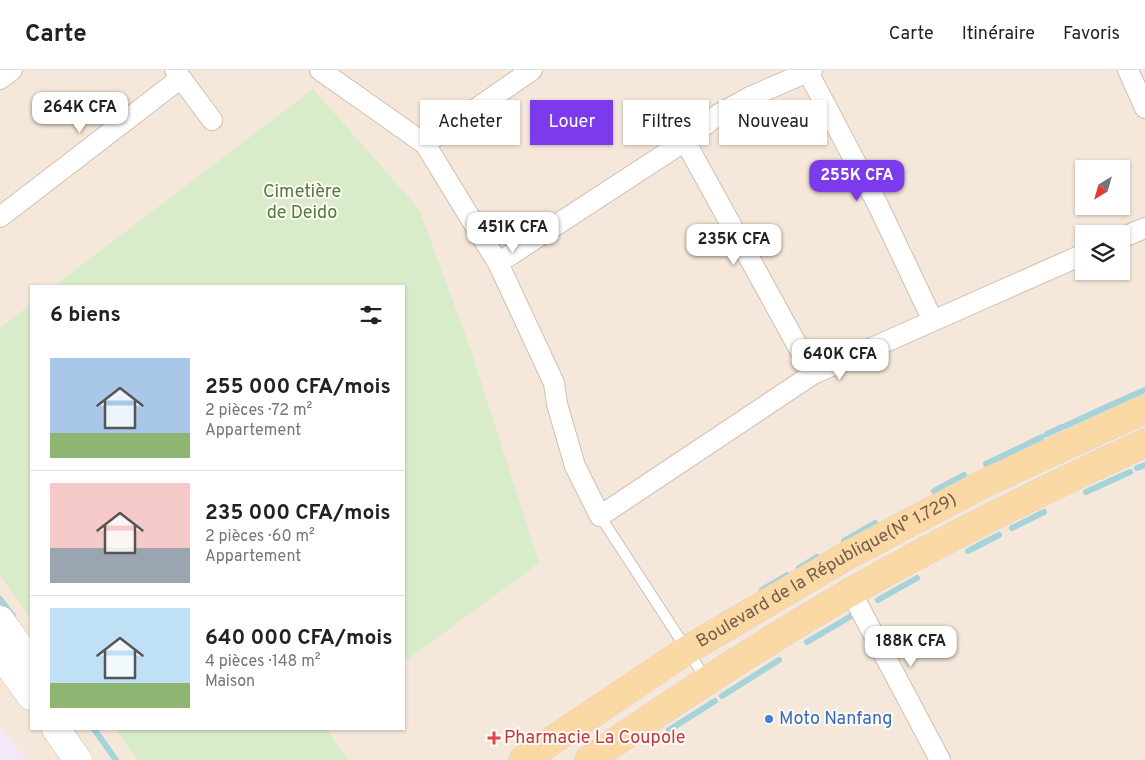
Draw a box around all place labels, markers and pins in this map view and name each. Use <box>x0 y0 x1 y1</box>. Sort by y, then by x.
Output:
pin: 264K CFA <box>28 92 132 134</box>
pin: 255K CFA <box>805 160 909 202</box>
pin: 451K CFA <box>461 212 565 254</box>
pin: 235K CFA <box>682 224 786 266</box>
pin: 640K CFA <box>788 338 892 381</box>
pin: 188K CFA <box>859 626 963 668</box>
place label: Moto Nanfang <box>779 708 893 731</box>
marker: Moto Nanfang <box>763 713 775 725</box>
place label: Pharmacie La Coupole <box>504 727 685 750</box>
marker: Pharmacie La Coupole <box>488 732 500 744</box>

